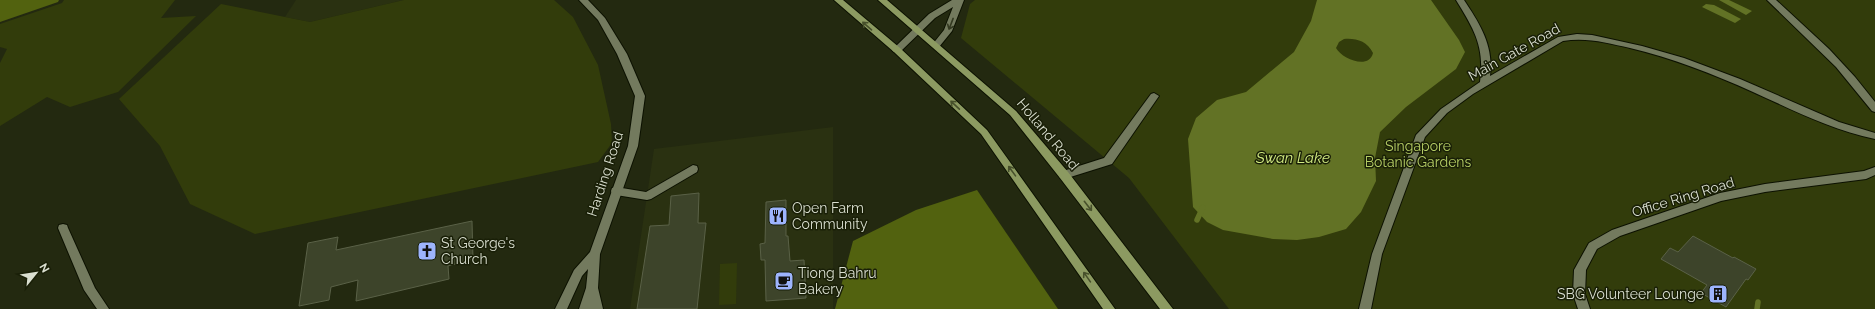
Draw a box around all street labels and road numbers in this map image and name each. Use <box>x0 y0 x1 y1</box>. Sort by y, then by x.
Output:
street label: Main Gate Road <box>1465 20 1563 84</box>
street label: Holland Road <box>1014 95 1082 173</box>
street label: Harding Road <box>584 130 626 218</box>
street label: Office Ring Road <box>1630 174 1736 220</box>

